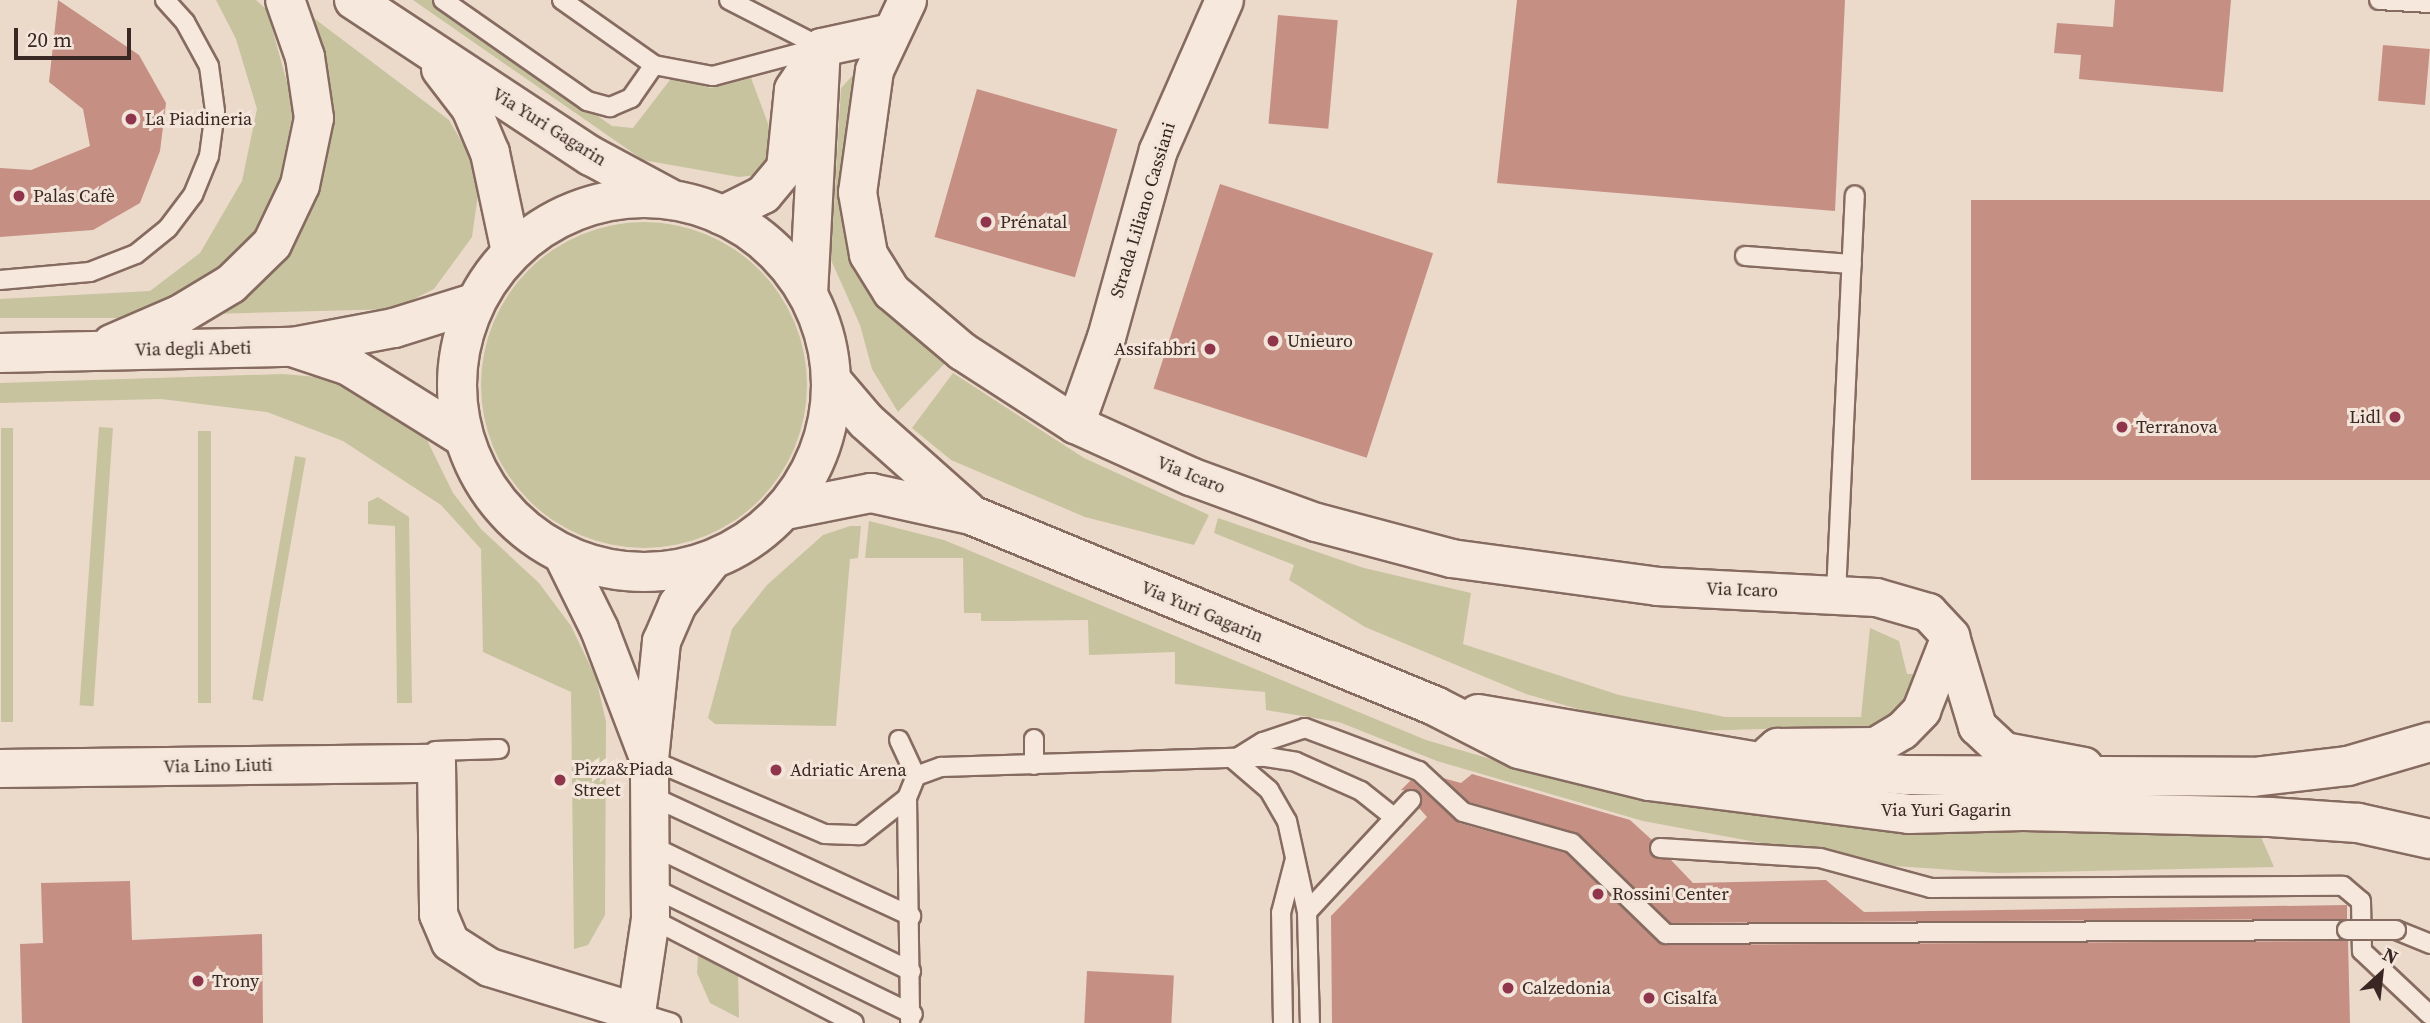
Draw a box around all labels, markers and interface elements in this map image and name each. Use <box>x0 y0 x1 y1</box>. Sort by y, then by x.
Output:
scale bar <box>18 14 135 58</box>
text: 20 m <box>27 25 72 54</box>
street label: Via Yuri Gagarin <box>488 83 610 171</box>
place label: La Piadineria <box>145 108 252 130</box>
marker: La Piadineria <box>123 111 139 127</box>
street label: Strada Liliano Cassiani <box>1106 120 1180 300</box>
place label: Palas Cafè <box>33 185 115 207</box>
marker: Palas Cafè <box>11 188 27 204</box>
place label: Prénatal <box>1000 211 1067 233</box>
marker: Prénatal <box>978 214 994 230</box>
place label: Unieuro <box>1287 330 1353 352</box>
marker: Unieuro <box>1265 333 1281 349</box>
street label: Via degli Abeti <box>135 337 251 361</box>
place label: Assifabbri <box>1114 338 1196 360</box>
marker: Assifabbri <box>1202 341 1218 357</box>
place label: Lidl <box>2349 406 2381 428</box>
marker: Lidl <box>2387 409 2403 425</box>
place label: Terranova <box>2136 416 2218 438</box>
marker: Terranova <box>2114 419 2130 435</box>
street label: Via Icaro <box>1154 452 1228 498</box>
street label: Via Yuri Gagarin <box>1137 576 1267 648</box>
street label: Via Icaro <box>1706 578 1778 602</box>
street label: Via Lino Liuti <box>163 754 273 778</box>
place label: Pizza&Piada Street <box>574 759 673 802</box>
place label: Adriatic Arena <box>790 759 907 781</box>
marker: Adriatic Arena <box>768 762 784 778</box>
marker: Pizza&Piada Street <box>552 772 568 788</box>
street label: Via Yuri Gagarin <box>1880 799 2012 821</box>
place label: Rossini Center <box>1612 883 1729 905</box>
marker: Rossini Center <box>1590 886 1606 902</box>
north arrow <box>2346 939 2416 1009</box>
text: N <box>2378 941 2403 970</box>
place label: Trony <box>212 970 259 992</box>
marker: Trony <box>190 973 206 989</box>
place label: Calzedonia <box>1522 977 1611 999</box>
marker: Calzedonia <box>1500 980 1516 996</box>
place label: Cisalfa <box>1663 987 1718 1009</box>
marker: Cisalfa <box>1641 990 1657 1006</box>

